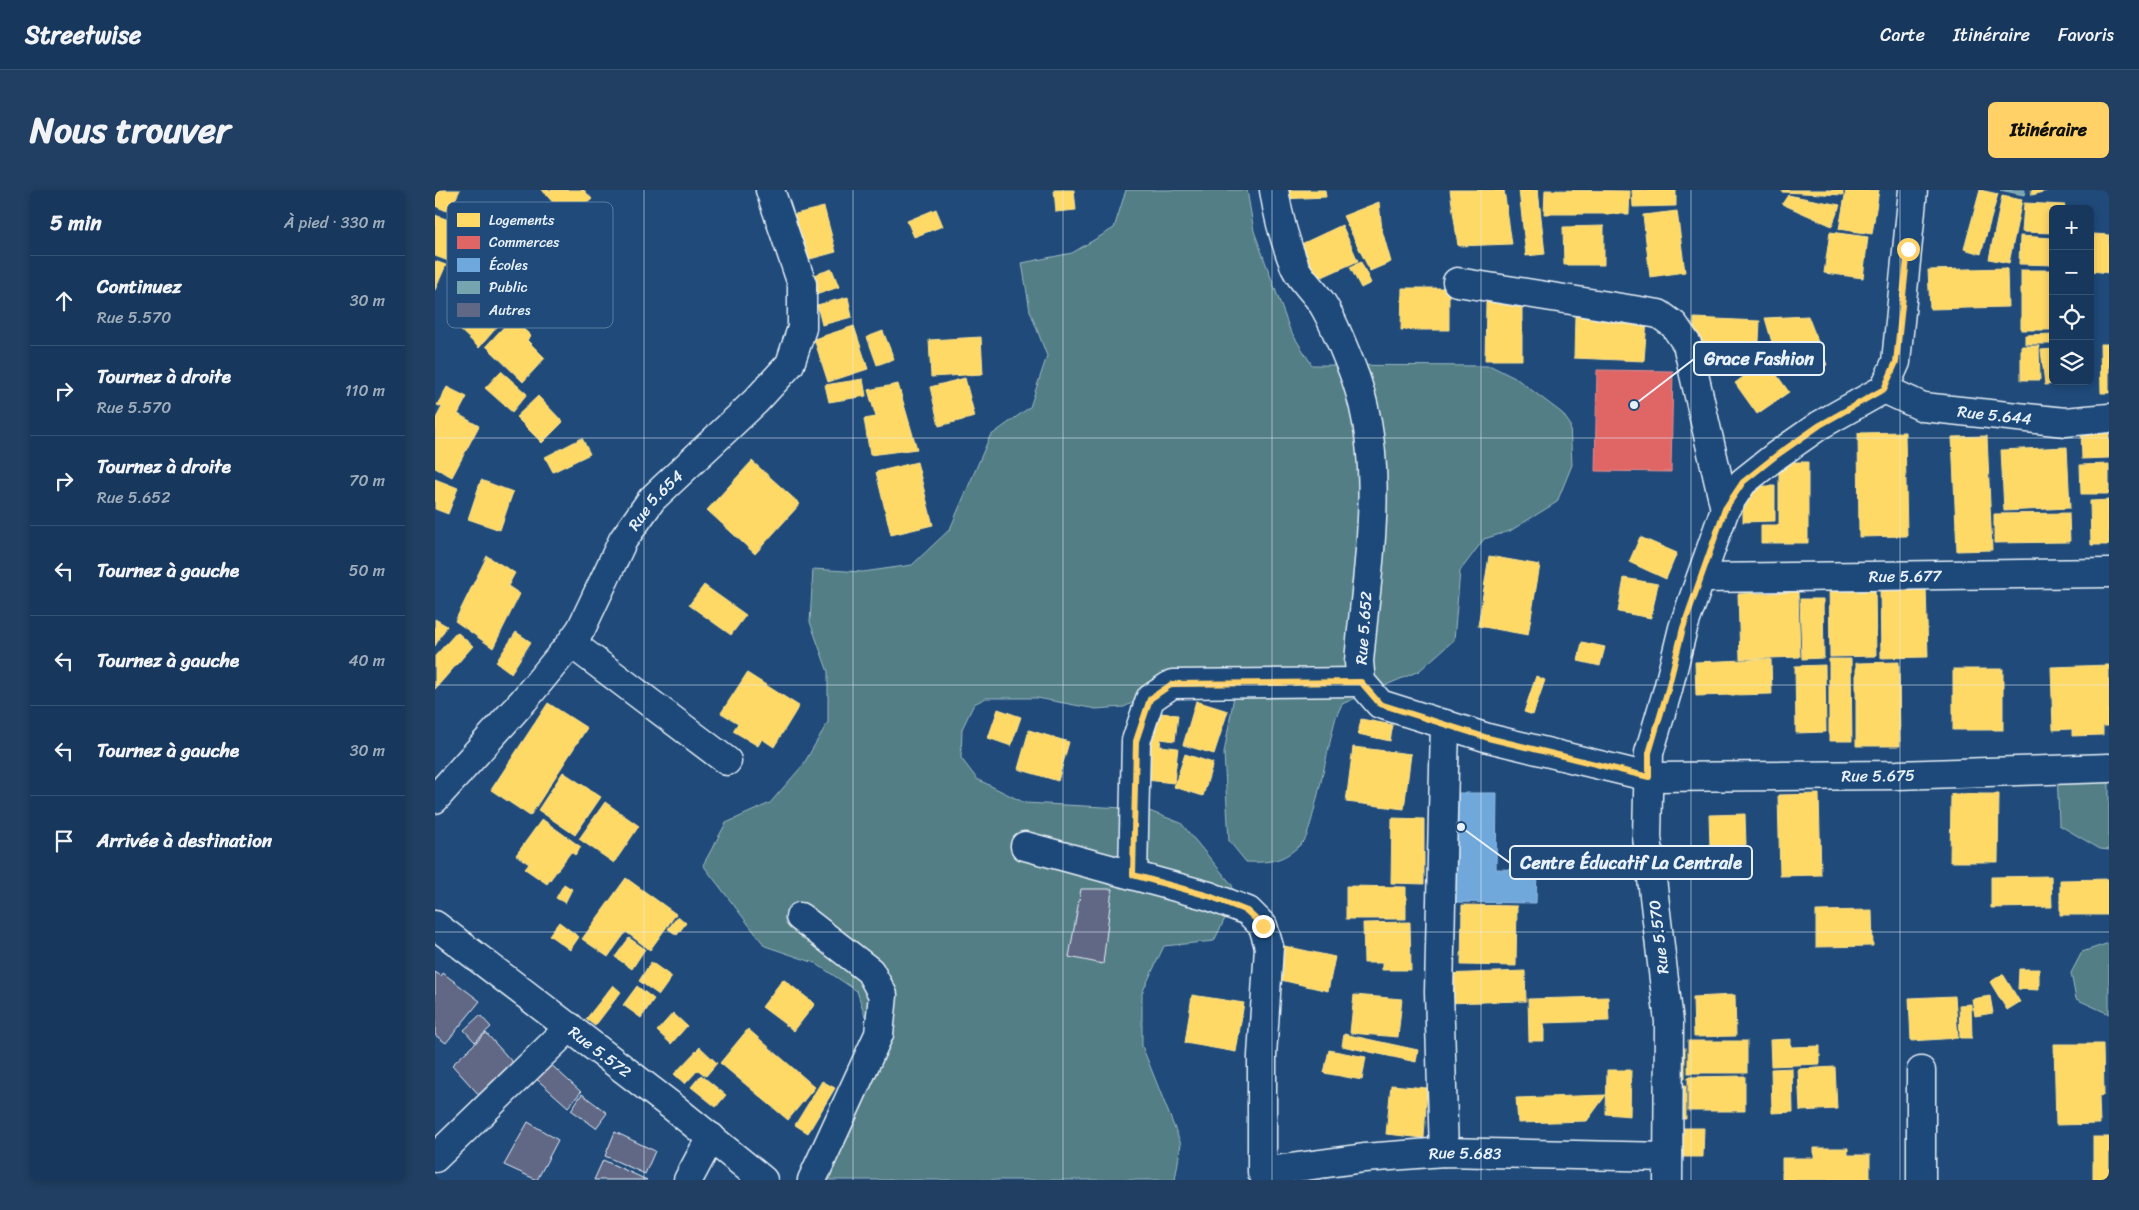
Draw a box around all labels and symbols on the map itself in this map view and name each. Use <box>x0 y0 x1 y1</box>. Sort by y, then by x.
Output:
legend <box>447 202 613 328</box>
text: Logements <box>489 208 555 233</box>
text: Commerces <box>489 230 560 255</box>
route start <box>1897 238 1920 261</box>
text: Écoles <box>489 253 528 278</box>
text: Public <box>489 275 528 300</box>
text: Autres <box>488 298 531 323</box>
callout: Grace Fashion <box>1694 342 1824 375</box>
text: Grace Fashion <box>1703 343 1814 375</box>
street label: Rue 5.644 <box>1956 397 2033 433</box>
street label: Rue 5.654 <box>620 463 690 537</box>
street label: Rue 5.677 <box>1868 561 1942 591</box>
street label: Rue 5.652 <box>1346 590 1381 666</box>
street label: Rue 5.675 <box>1841 760 1916 790</box>
callout: Centre Éducatif La Centrale <box>1510 846 1752 879</box>
text: Centre Éducatif La Centrale <box>1519 847 1742 879</box>
street label: Rue 5.570 <box>1640 898 1677 976</box>
route end <box>1252 915 1275 938</box>
street label: Rue 5.572 <box>562 1018 638 1086</box>
street label: Rue 5.683 <box>1428 1138 1502 1168</box>

